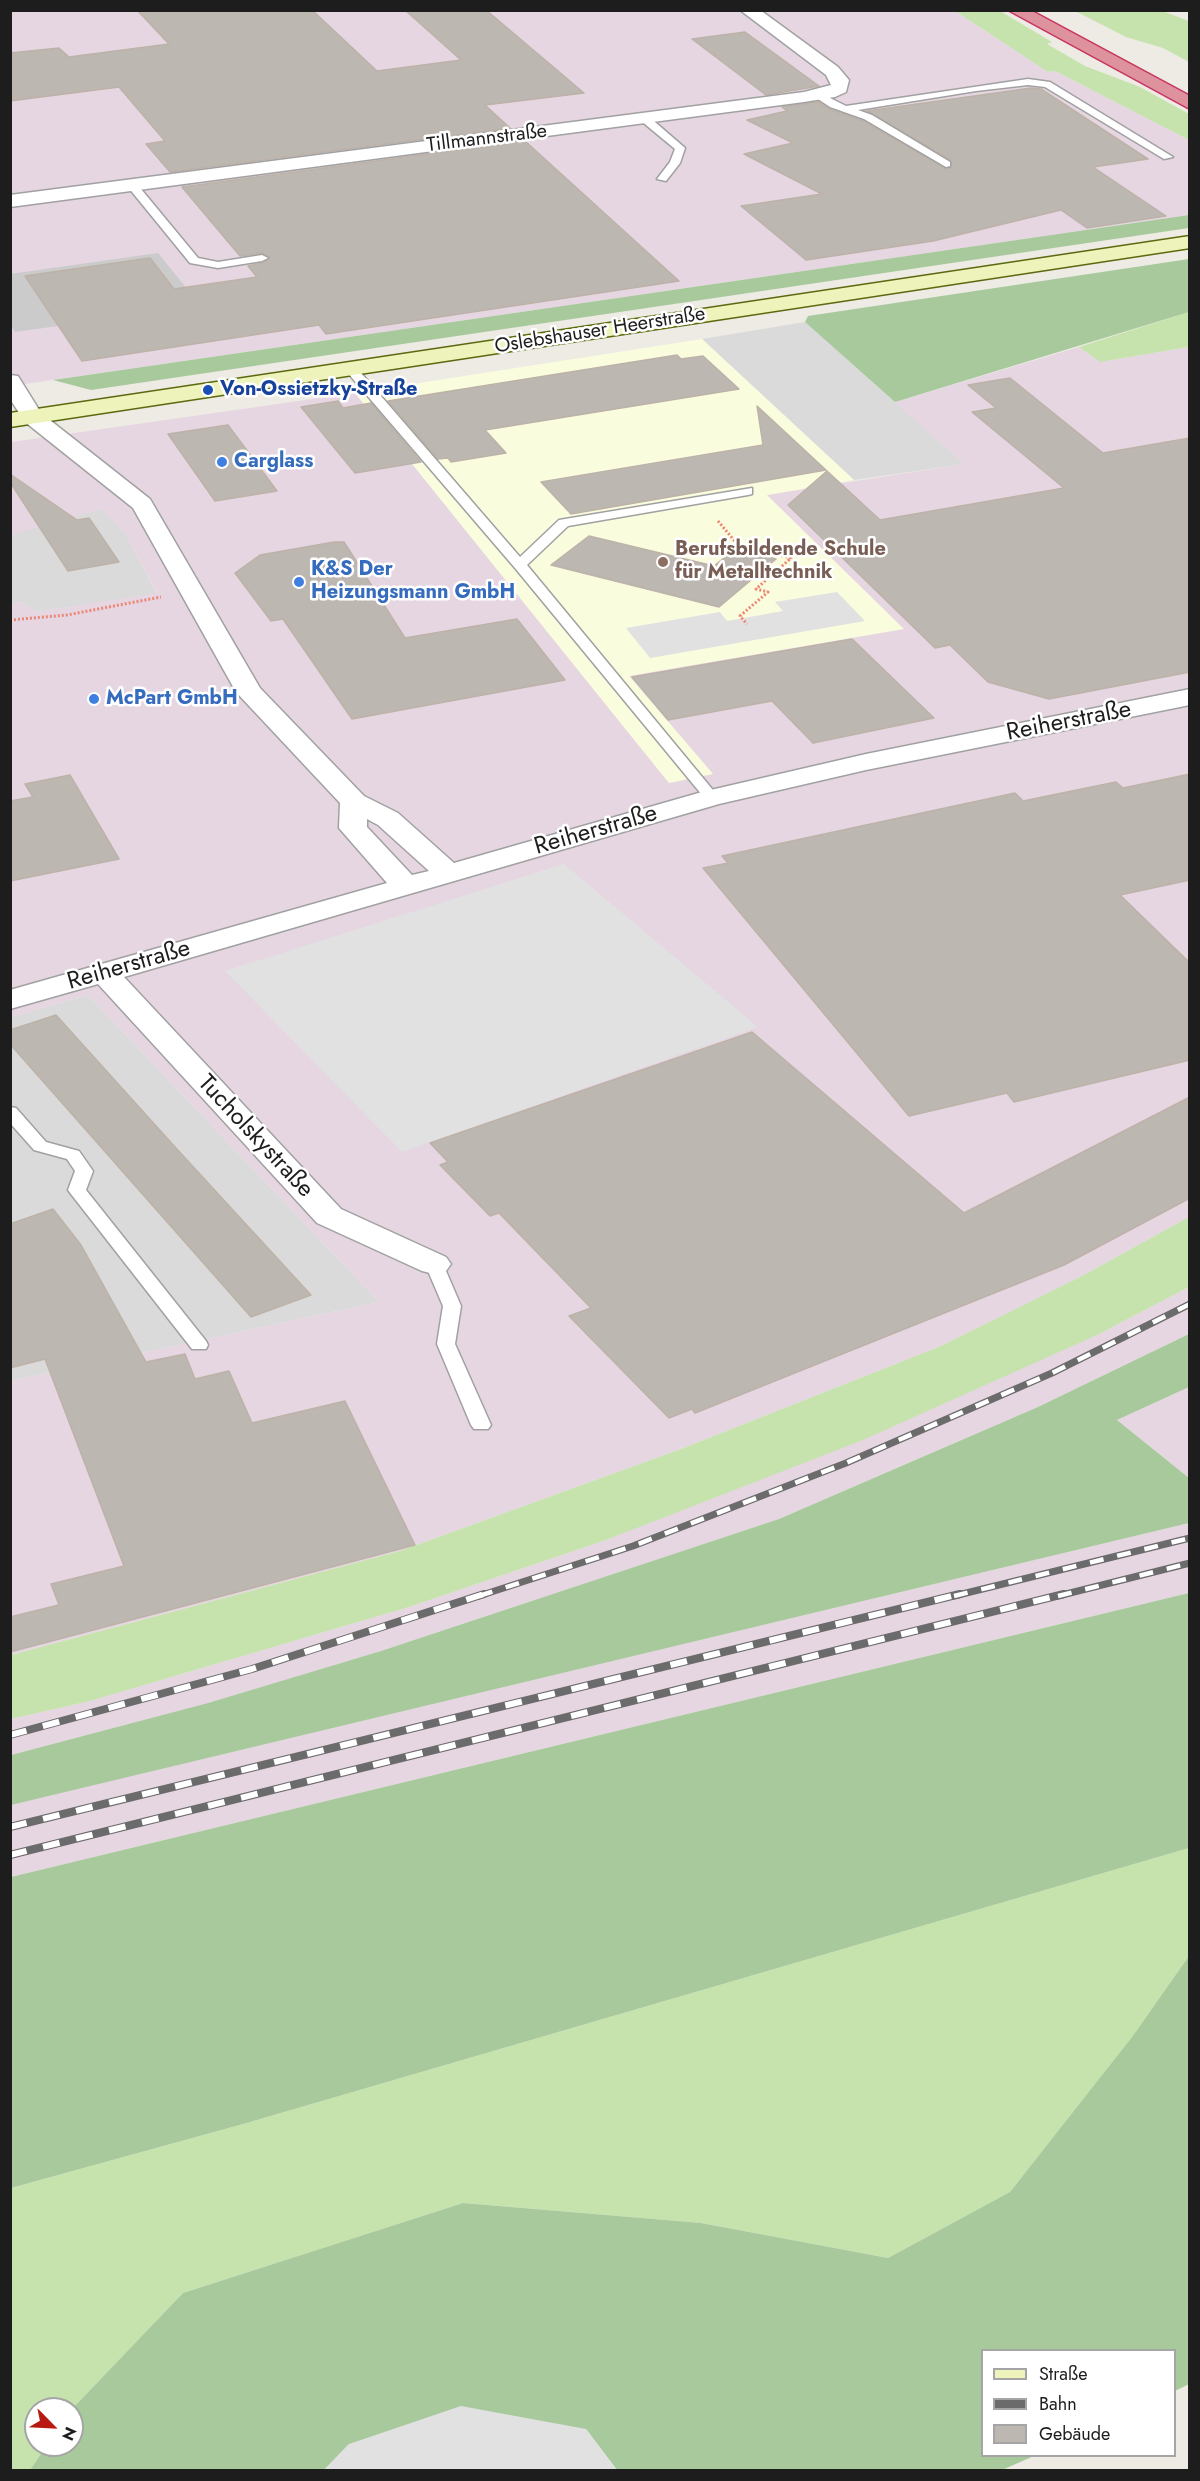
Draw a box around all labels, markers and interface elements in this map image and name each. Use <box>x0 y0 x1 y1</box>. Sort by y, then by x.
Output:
street label: Tillmannstraße <box>426 120 548 158</box>
street label: Oslebshauser Heerstraße <box>493 303 707 359</box>
place label: Von-Ossietzky-Straße <box>220 378 417 402</box>
marker: Von-Ossietzky-Straße <box>201 383 215 397</box>
place label: Carglass <box>234 450 313 474</box>
marker: Carglass <box>215 455 229 469</box>
place label: Berufsbildende Schule für Metalltechnik <box>675 538 886 585</box>
marker: Berufsbildende Schule für Metalltechnik <box>656 555 670 569</box>
place label: K&S Der Heizungsmann GmbH <box>311 558 515 605</box>
marker: K&S Der Heizungsmann GmbH <box>292 575 306 589</box>
place label: McPart GmbH <box>106 687 238 711</box>
marker: McPart GmbH <box>87 692 101 706</box>
street label: Reiherstraße <box>1004 696 1134 748</box>
street label: Reiherstraße <box>531 800 661 862</box>
street label: Reiherstraße <box>64 935 194 997</box>
street label: Tucholskystraße <box>191 1070 319 1204</box>
legend <box>981 2349 1176 2457</box>
text: Straße <box>1039 2361 1087 2387</box>
text: Bahn <box>1039 2391 1077 2417</box>
north arrow <box>24 2397 84 2457</box>
text: Gebäude <box>1039 2421 1110 2447</box>
text: N <box>56 2423 82 2444</box>

